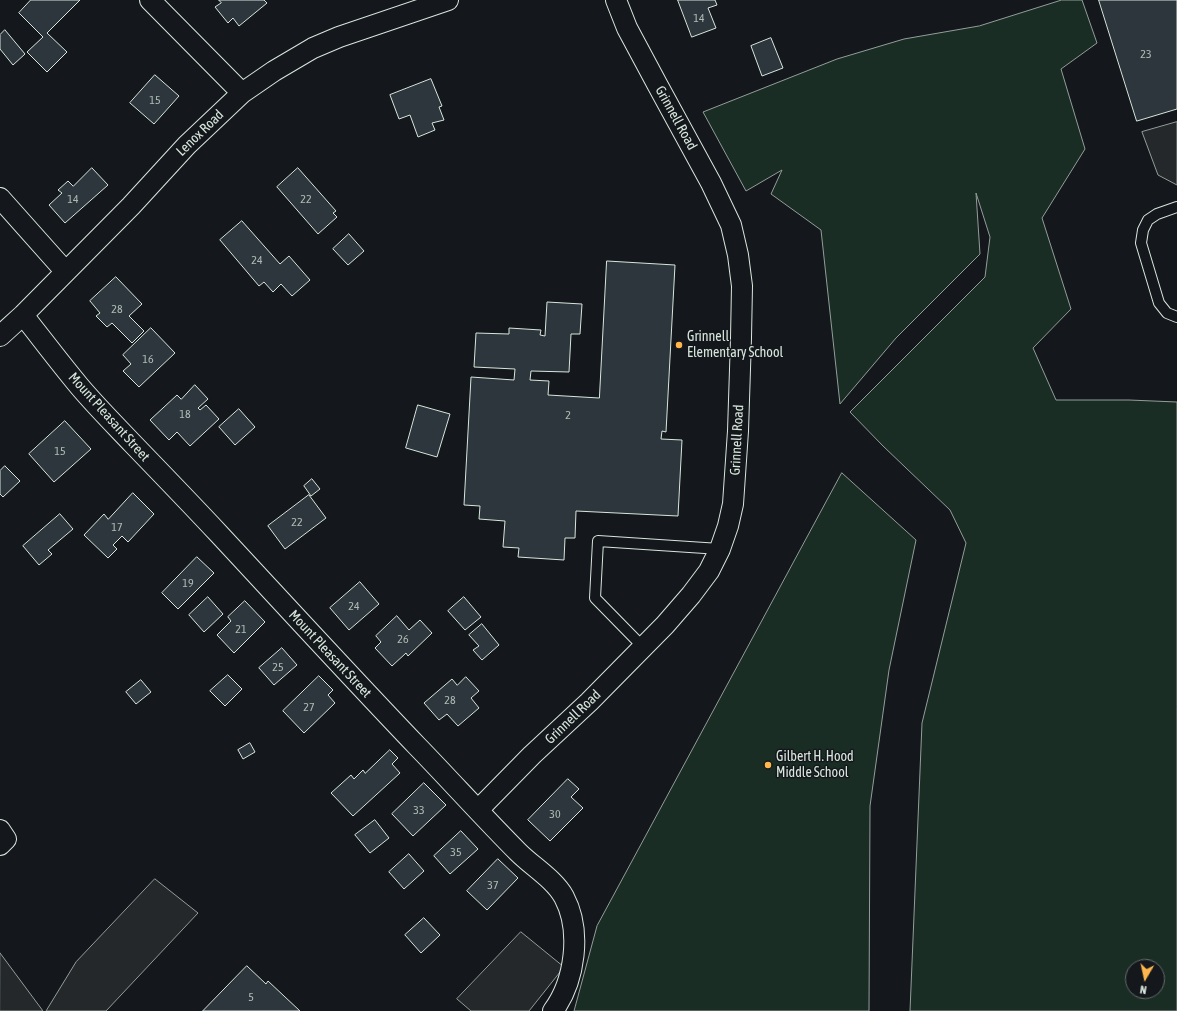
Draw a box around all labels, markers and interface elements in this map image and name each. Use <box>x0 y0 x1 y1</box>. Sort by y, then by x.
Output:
house number: 14 <box>693 11 705 25</box>
house number: 23 <box>1140 47 1152 61</box>
street label: Grinnell Road <box>651 83 701 153</box>
house number: 15 <box>149 93 161 107</box>
street label: Lenox Road <box>173 106 227 160</box>
house number: 14 <box>67 192 79 206</box>
house number: 22 <box>300 192 312 206</box>
house number: 24 <box>251 253 263 267</box>
house number: 28 <box>111 302 123 316</box>
place label: Grinnell Elementary School <box>687 329 783 362</box>
marker: Grinnell Elementary School <box>674 340 684 350</box>
house number: 16 <box>142 352 154 366</box>
street label: Mount Pleasant Street <box>65 369 153 465</box>
street label: Grinnell Road <box>727 404 747 476</box>
house number: 18 <box>179 407 191 421</box>
house number: 2 <box>565 408 571 422</box>
house number: 15 <box>54 444 66 458</box>
house number: 22 <box>291 515 303 529</box>
house number: 17 <box>111 520 123 534</box>
house number: 19 <box>182 576 194 590</box>
house number: 24 <box>348 599 360 613</box>
street label: Mount Pleasant Street <box>285 607 375 701</box>
house number: 21 <box>235 622 247 636</box>
house number: 26 <box>397 632 409 646</box>
house number: 25 <box>272 660 284 674</box>
street label: Grinnell Road <box>542 686 604 748</box>
house number: 28 <box>444 693 456 707</box>
house number: 27 <box>303 700 315 714</box>
place label: Gilbert H. Hood Middle School <box>776 749 854 782</box>
marker: Gilbert H. Hood Middle School <box>763 760 773 770</box>
house number: 33 <box>413 803 425 817</box>
house number: 30 <box>549 807 561 821</box>
house number: 35 <box>450 845 462 859</box>
house number: 37 <box>487 878 499 892</box>
north arrow <box>1125 959 1165 999</box>
text: N <box>1139 983 1147 996</box>
house number: 5 <box>248 990 254 1004</box>

